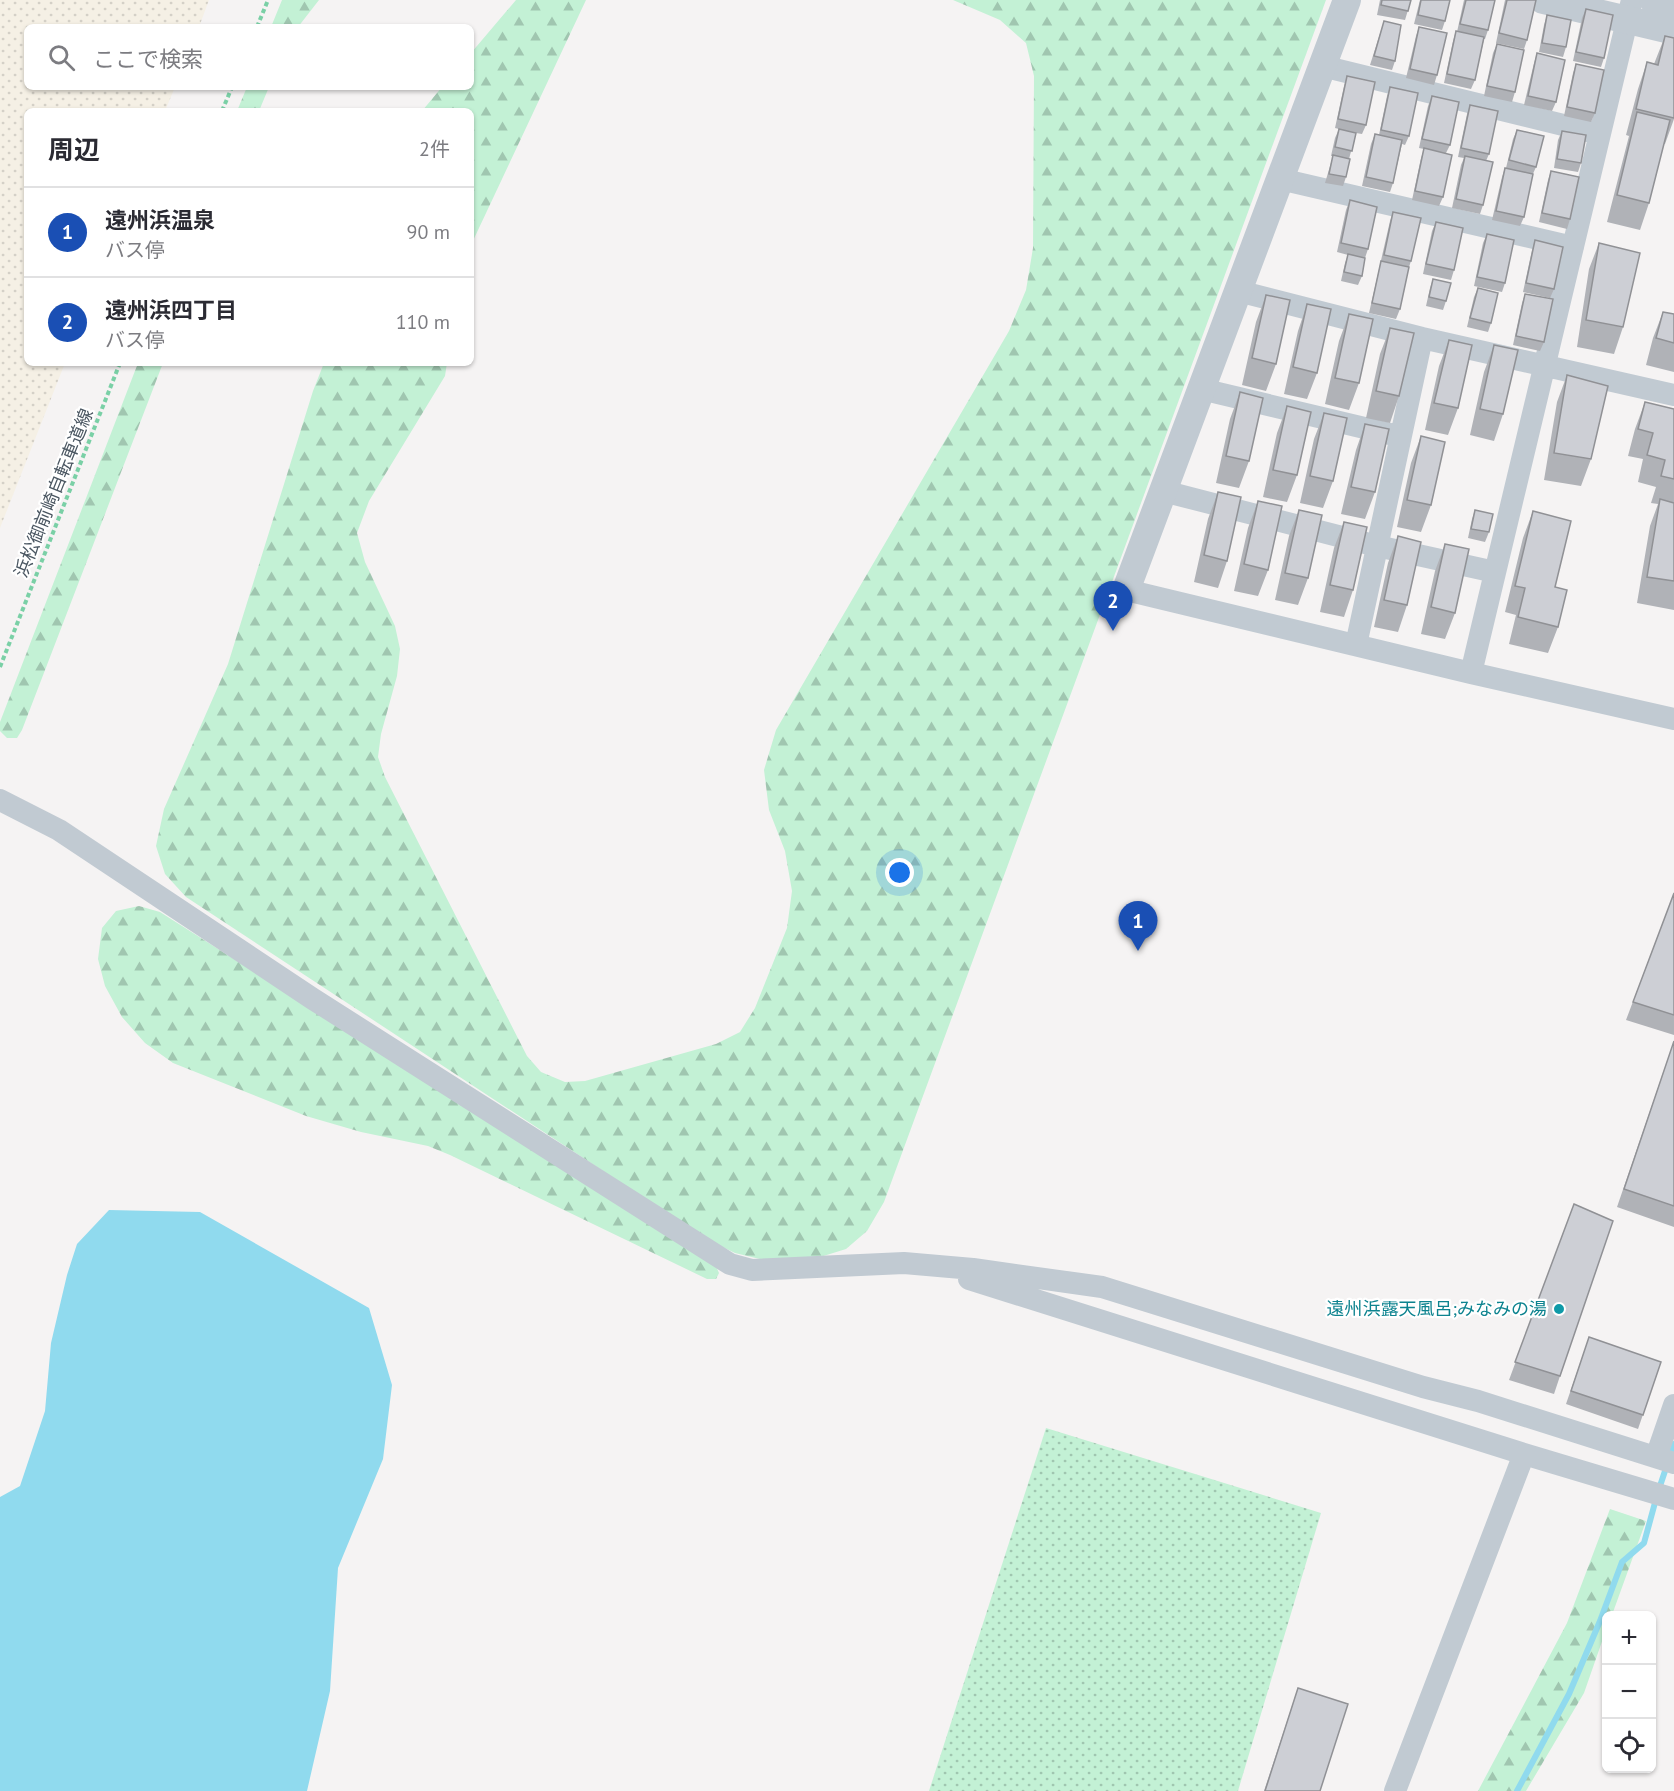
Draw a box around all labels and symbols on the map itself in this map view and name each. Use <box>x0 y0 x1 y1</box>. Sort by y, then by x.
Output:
street label: 浜松御前崎自転車道線 <box>9 405 98 581</box>
pin: 2 <box>1094 582 1132 631</box>
your location <box>885 858 914 887</box>
pin: 1 <box>1118 902 1158 951</box>
place label: 遠州浜露天風呂;みなみの湯 <box>1326 1297 1547 1320</box>
marker: 遠州浜露天風呂;みなみの湯 <box>1552 1302 1566 1316</box>

